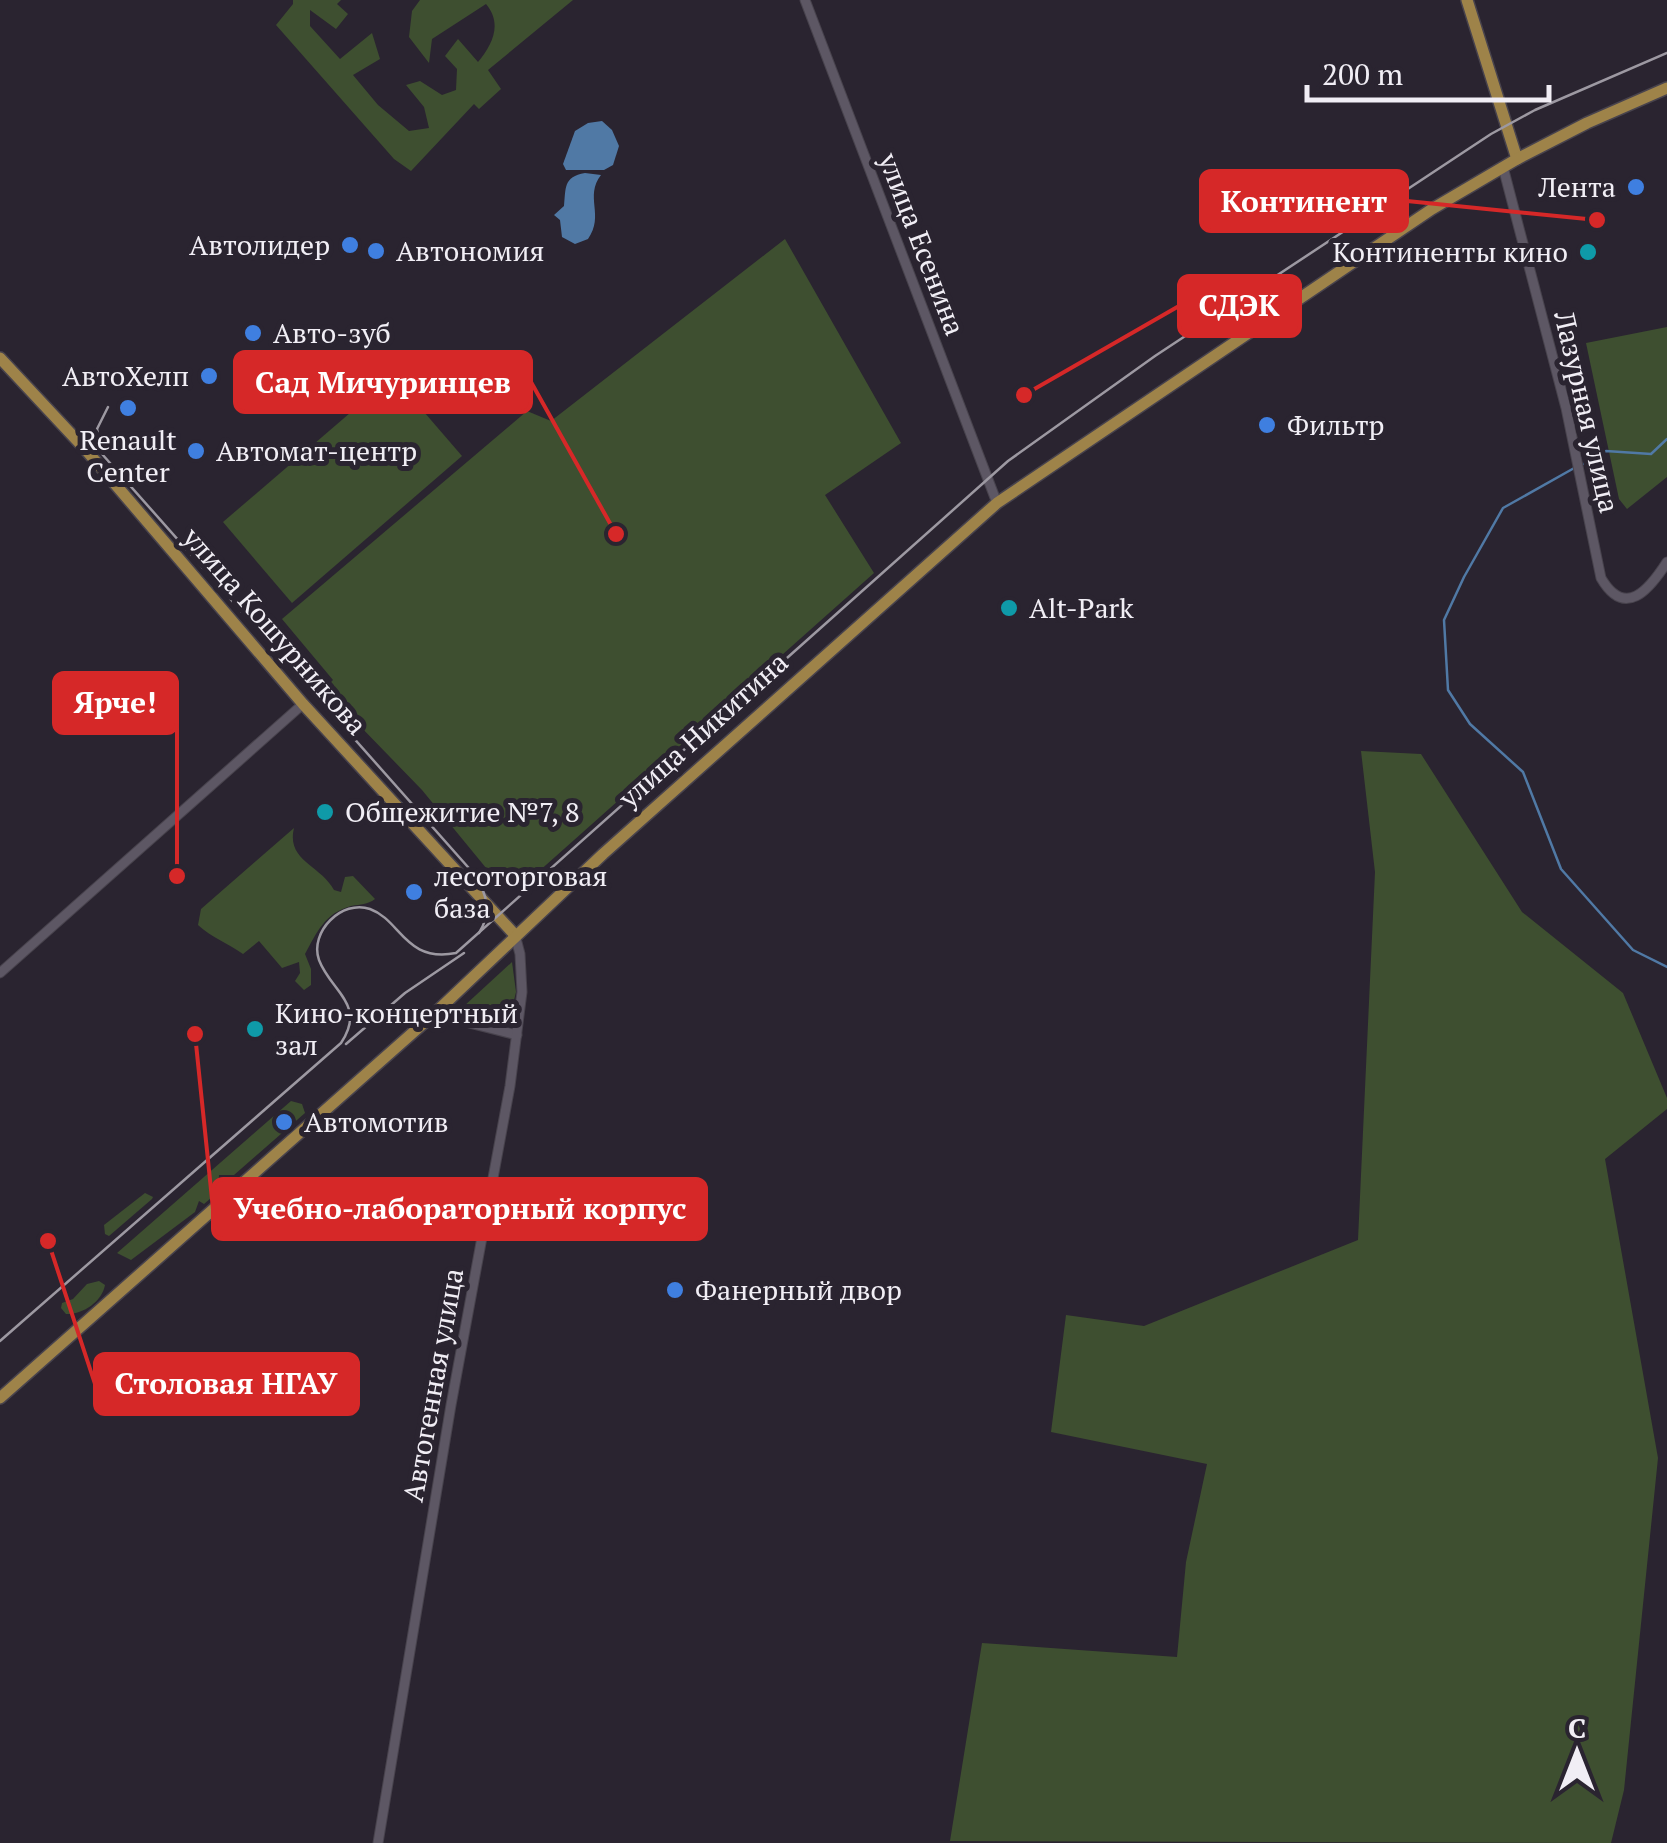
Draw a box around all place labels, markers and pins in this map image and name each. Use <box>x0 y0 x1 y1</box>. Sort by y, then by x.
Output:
place label: Лента <box>1537 168 1616 205</box>
callout: Континент <box>1201 171 1407 231</box>
marker: Лента <box>1625 176 1647 198</box>
place label: Автолидер <box>189 226 330 263</box>
place label: Автономия <box>396 232 544 269</box>
place label: Континенты кино <box>1332 233 1568 270</box>
marker: Автолидер <box>339 234 361 256</box>
marker: Автономия <box>365 240 387 262</box>
marker: Континенты кино <box>1577 241 1599 263</box>
callout: СДЭК <box>1179 276 1300 336</box>
place label: Авто-зуб <box>273 314 391 351</box>
marker: Авто-зуб <box>242 322 264 344</box>
callout: Сад Мичуринцев <box>235 352 531 412</box>
place label: АвтоХелп <box>62 357 189 394</box>
marker: АвтоХелп <box>198 365 220 387</box>
marker: Renault Center <box>117 397 139 419</box>
place label: Фильтр <box>1287 406 1384 443</box>
marker: Фильтр <box>1256 414 1278 436</box>
place label: Renault Center <box>79 421 177 490</box>
place label: Автомат-центр <box>216 432 417 469</box>
marker: Автомат-центр <box>185 440 207 462</box>
place label: Alt-Park <box>1029 589 1134 626</box>
marker: Alt-Park <box>998 597 1020 619</box>
callout: Ярче! <box>54 673 177 733</box>
place label: Общежитие №7, 8 <box>345 793 580 830</box>
marker: Общежитие №7, 8 <box>314 801 336 823</box>
place label: лесоторговая база <box>434 857 607 926</box>
marker: лесоторговая база <box>403 881 425 903</box>
place label: Кино-концертный зал <box>275 994 518 1063</box>
marker: Кино-концертный зал <box>244 1018 266 1040</box>
place label: Автомотив <box>304 1103 449 1140</box>
marker: Автомотив <box>273 1111 295 1133</box>
callout: Учебно-лабораторный корпус <box>213 1179 706 1239</box>
place label: Фанерный двор <box>695 1271 902 1308</box>
marker: Фанерный двор <box>664 1279 686 1301</box>
callout: Столовая НГАУ <box>95 1354 358 1414</box>

